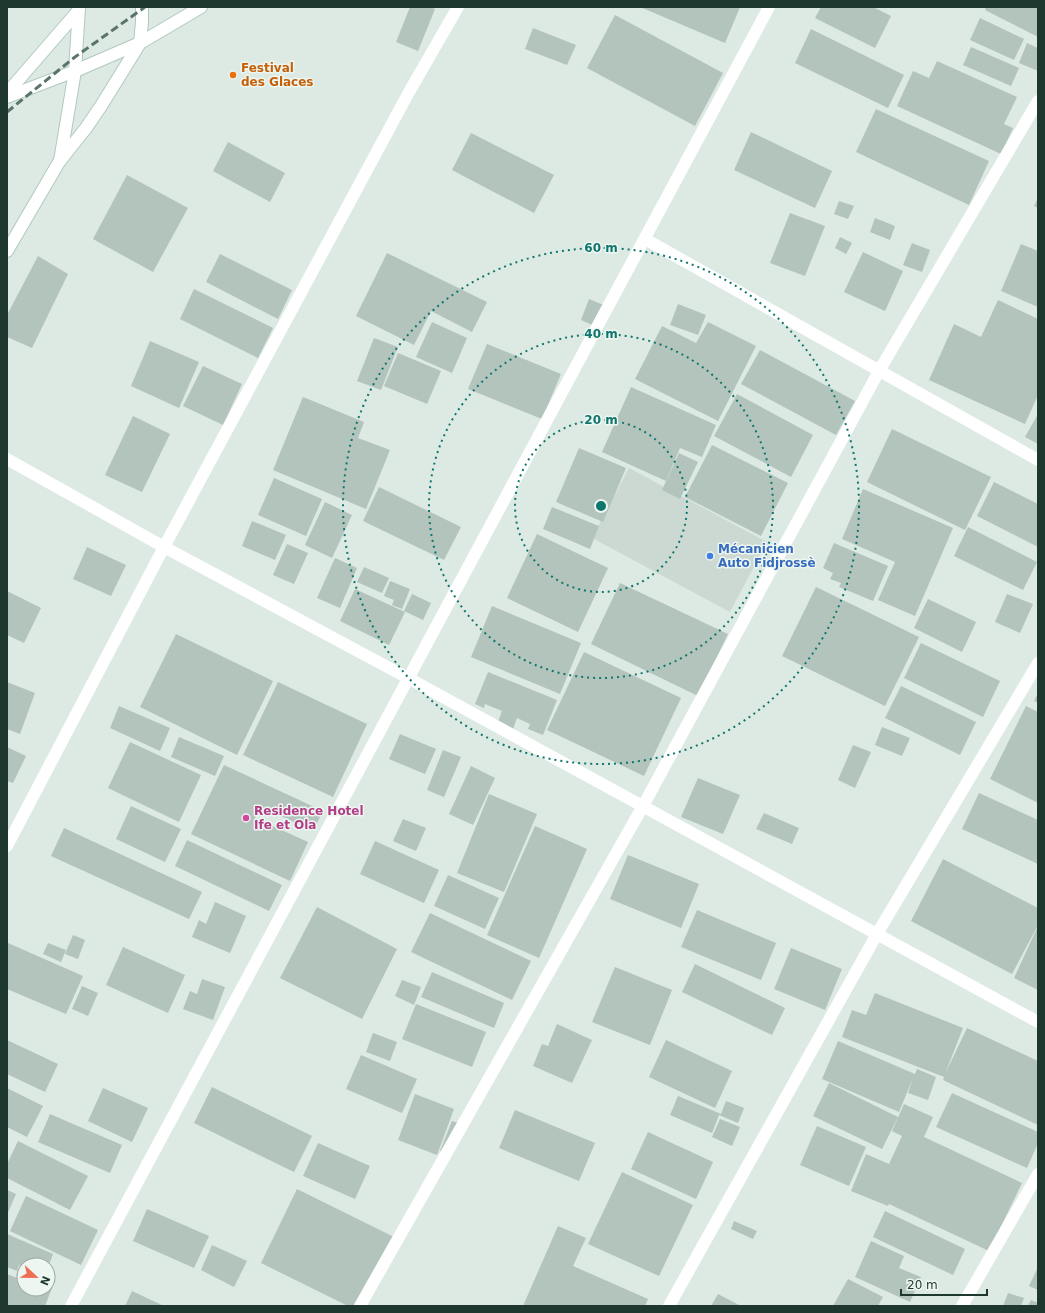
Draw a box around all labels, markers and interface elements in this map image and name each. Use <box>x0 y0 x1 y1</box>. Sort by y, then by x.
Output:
place label: Festival des Glaces <box>241 61 314 89</box>
marker: Festival des Glaces <box>228 70 238 80</box>
text: 60 m <box>584 241 618 255</box>
text: 40 m <box>584 327 618 341</box>
text: 20 m <box>584 413 618 427</box>
centre of rings <box>594 499 608 513</box>
place label: Mécanicien Auto Fidjrossè <box>718 542 816 570</box>
marker: Mécanicien Auto Fidjrossè <box>705 551 715 561</box>
place label: Residence Hotel Ife et Ola <box>254 804 364 832</box>
marker: Residence Hotel Ife et Ola <box>241 813 251 823</box>
north arrow <box>16 1257 56 1297</box>
scale bar <box>901 1271 987 1297</box>
text: N <box>37 1274 53 1287</box>
text: 20 m <box>907 1278 938 1292</box>

